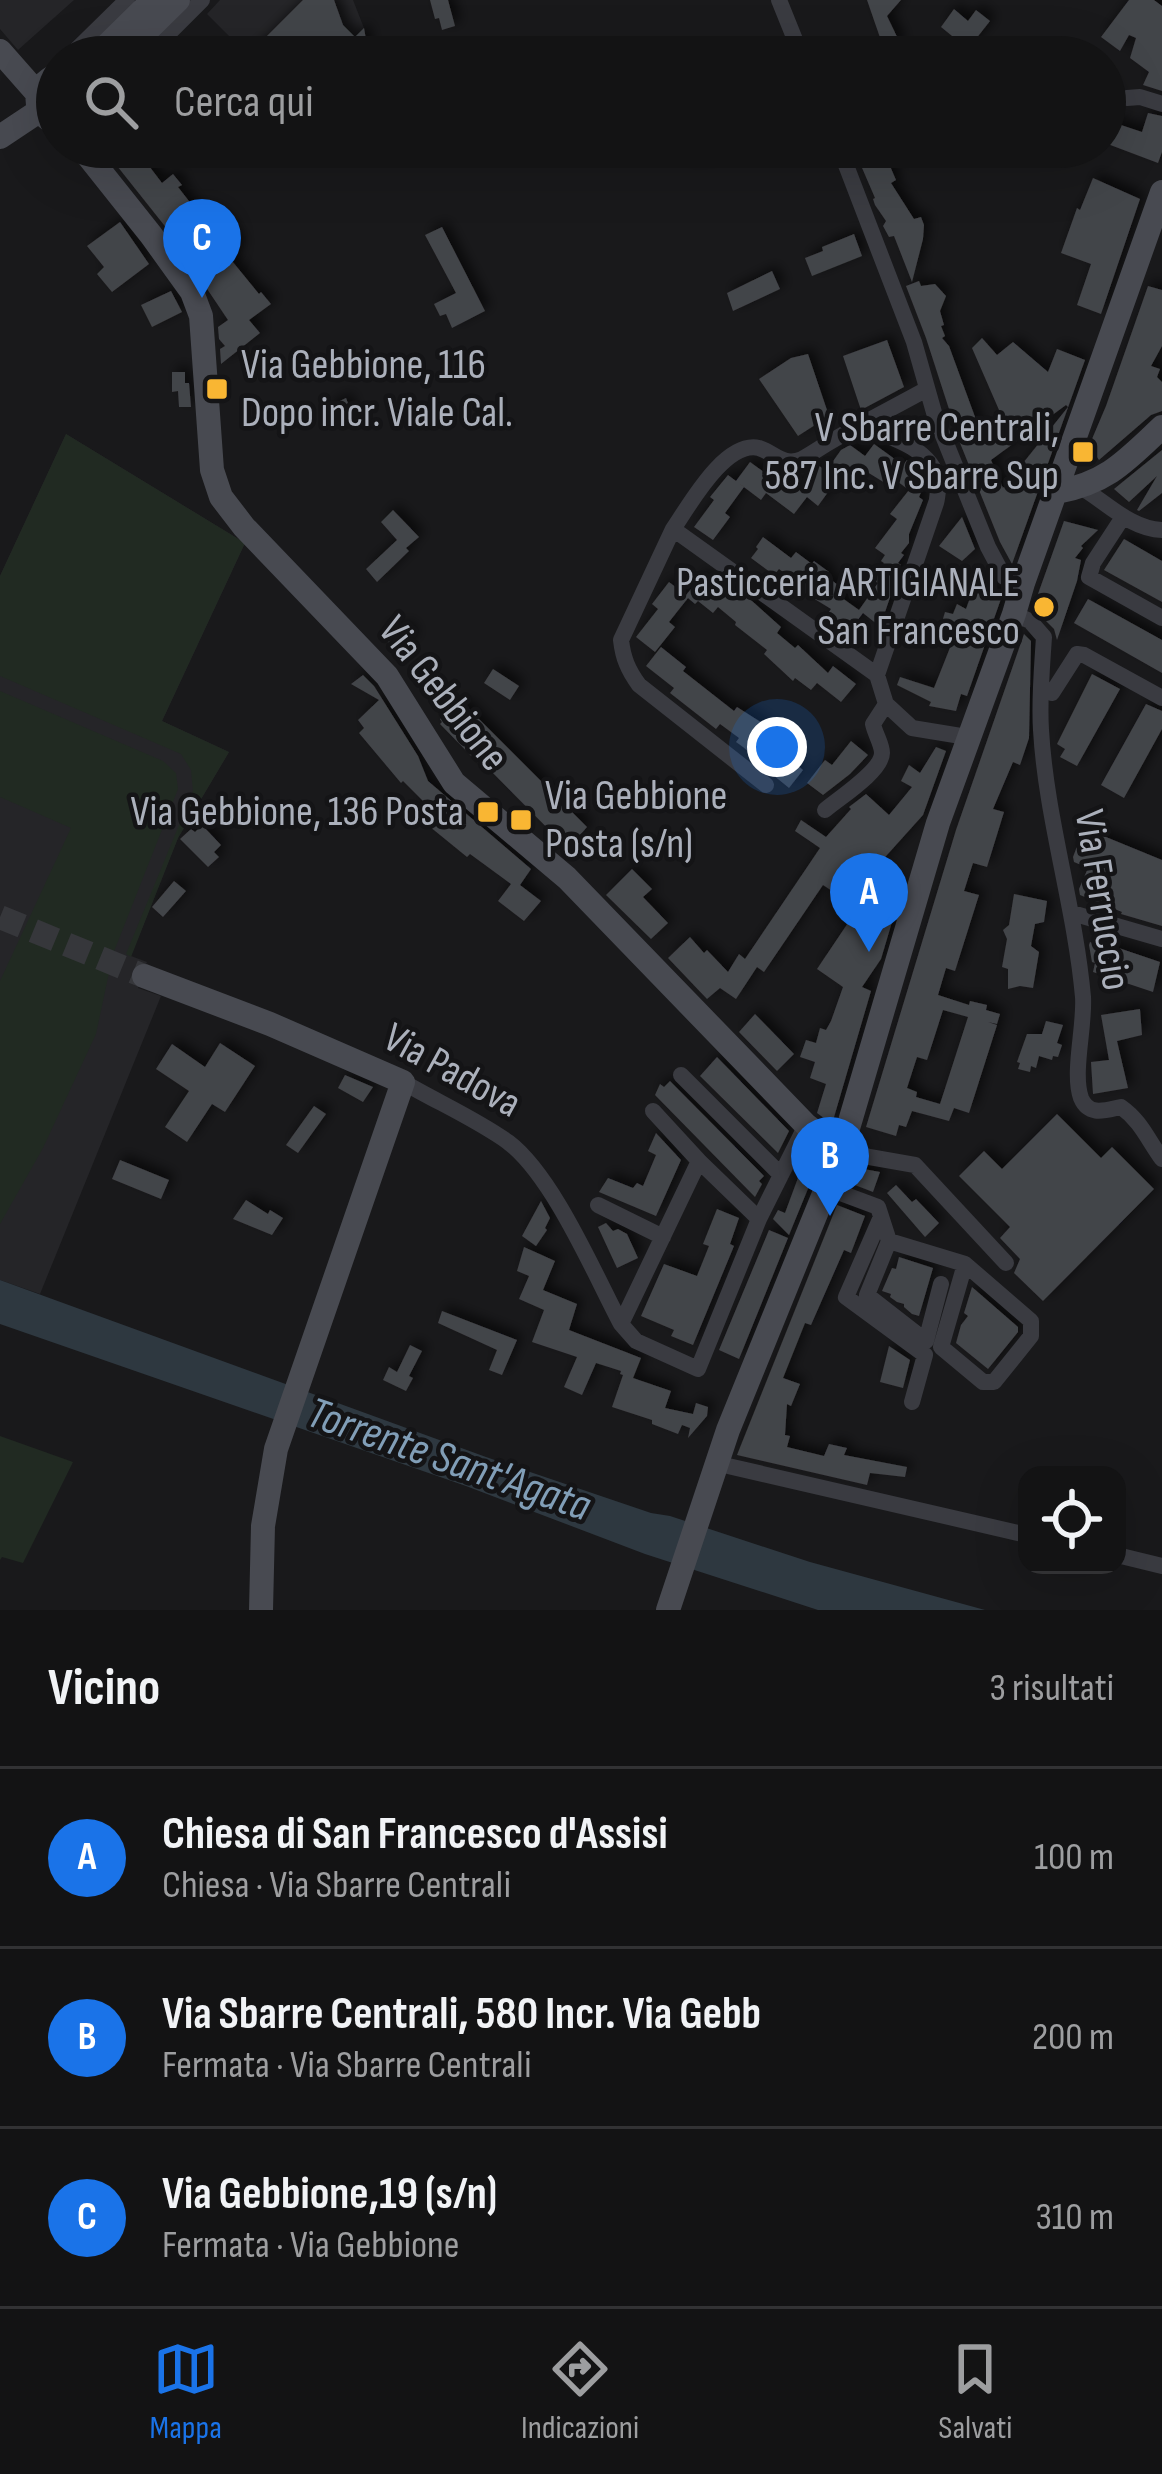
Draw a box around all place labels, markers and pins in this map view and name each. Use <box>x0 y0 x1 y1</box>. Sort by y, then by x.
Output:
pin: C <box>163 199 241 298</box>
place label: Via Gebbione, 116 Dopo incr. Viale Cal. <box>241 340 513 439</box>
marker: Via Gebbione, 116 Dopo incr. Viale Cal. <box>204 376 230 402</box>
place label: V Sbarre Centrali, 587 Inc. V Sbarre Sup <box>765 403 1059 502</box>
marker: V Sbarre Centrali, 587 Inc. V Sbarre Sup <box>1070 439 1096 465</box>
place label: Pasticceria ARTIGIANALE San Francesco <box>676 558 1020 657</box>
marker: Pasticceria ARTIGIANALE San Francesco <box>1031 594 1057 620</box>
place label: Via Gebbione Posta (s/n) <box>545 771 727 870</box>
place label: Via Gebbione, 136 Posta <box>131 787 464 838</box>
marker: Via Gebbione, 136 Posta <box>475 799 501 825</box>
marker: Via Gebbione Posta (s/n) <box>508 807 534 833</box>
pin: A <box>830 853 908 952</box>
pin: B <box>791 1117 869 1216</box>

